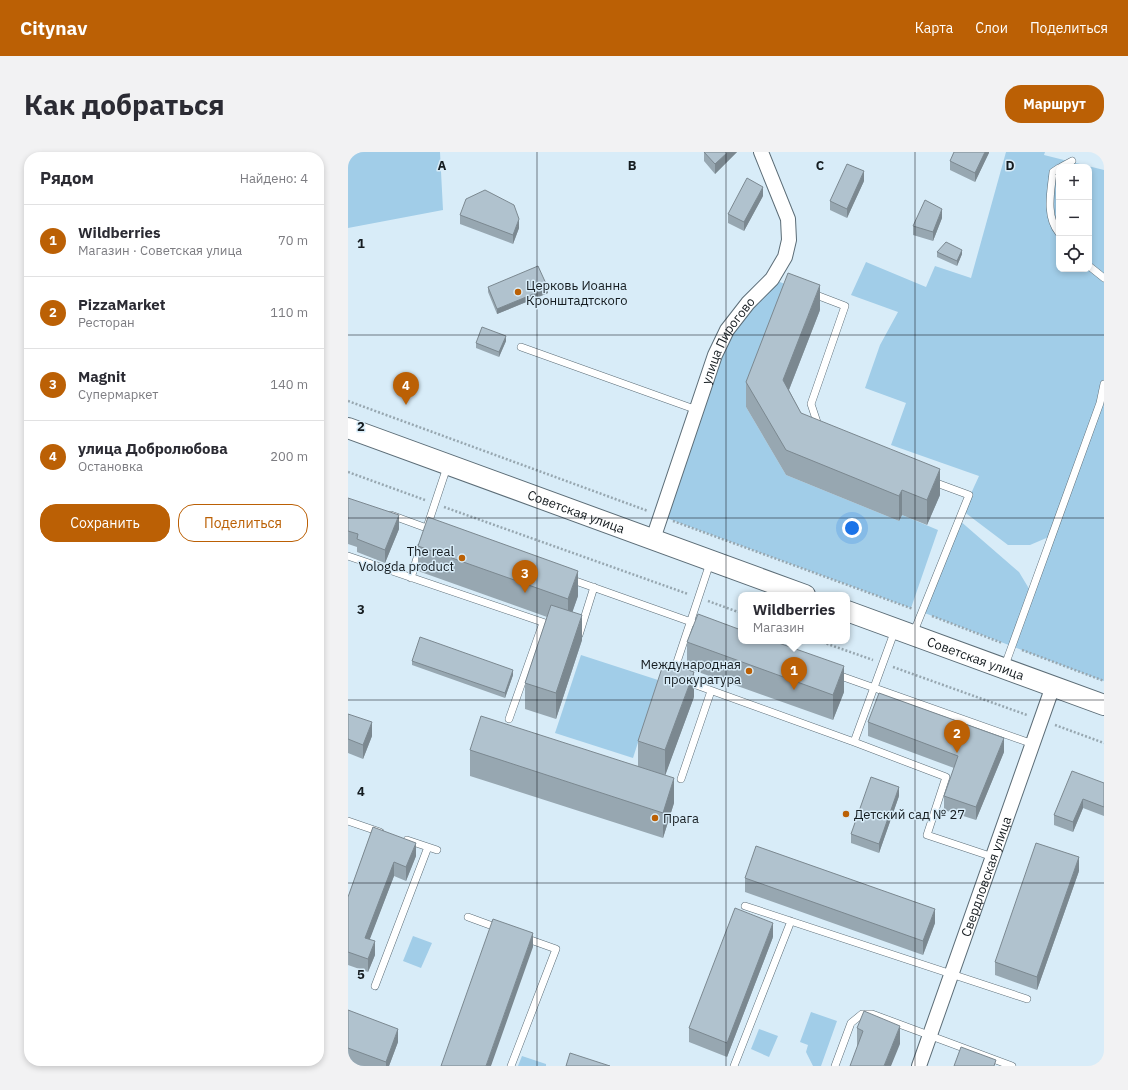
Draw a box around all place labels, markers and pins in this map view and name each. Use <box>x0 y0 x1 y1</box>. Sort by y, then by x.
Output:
place label: Церковь Иоанна Кронштадтского <box>526 277 627 309</box>
marker: Церковь Иоанна Кронштадтского <box>513 287 523 297</box>
pin: 4 <box>393 372 419 405</box>
place label: The real Vologda product <box>358 543 454 575</box>
marker: The real Vologda product <box>457 553 467 563</box>
pin: 3 <box>512 560 538 593</box>
place label: Международная прокуратура <box>640 656 741 688</box>
pin: 1 <box>781 657 807 690</box>
marker: Международная прокуратура <box>744 666 754 676</box>
pin: 2 <box>944 720 970 753</box>
place label: Детский сад № 27 <box>854 806 965 823</box>
marker: Детский сад № 27 <box>841 809 851 819</box>
place label: Прага <box>663 810 699 827</box>
marker: Прага <box>650 813 660 823</box>

